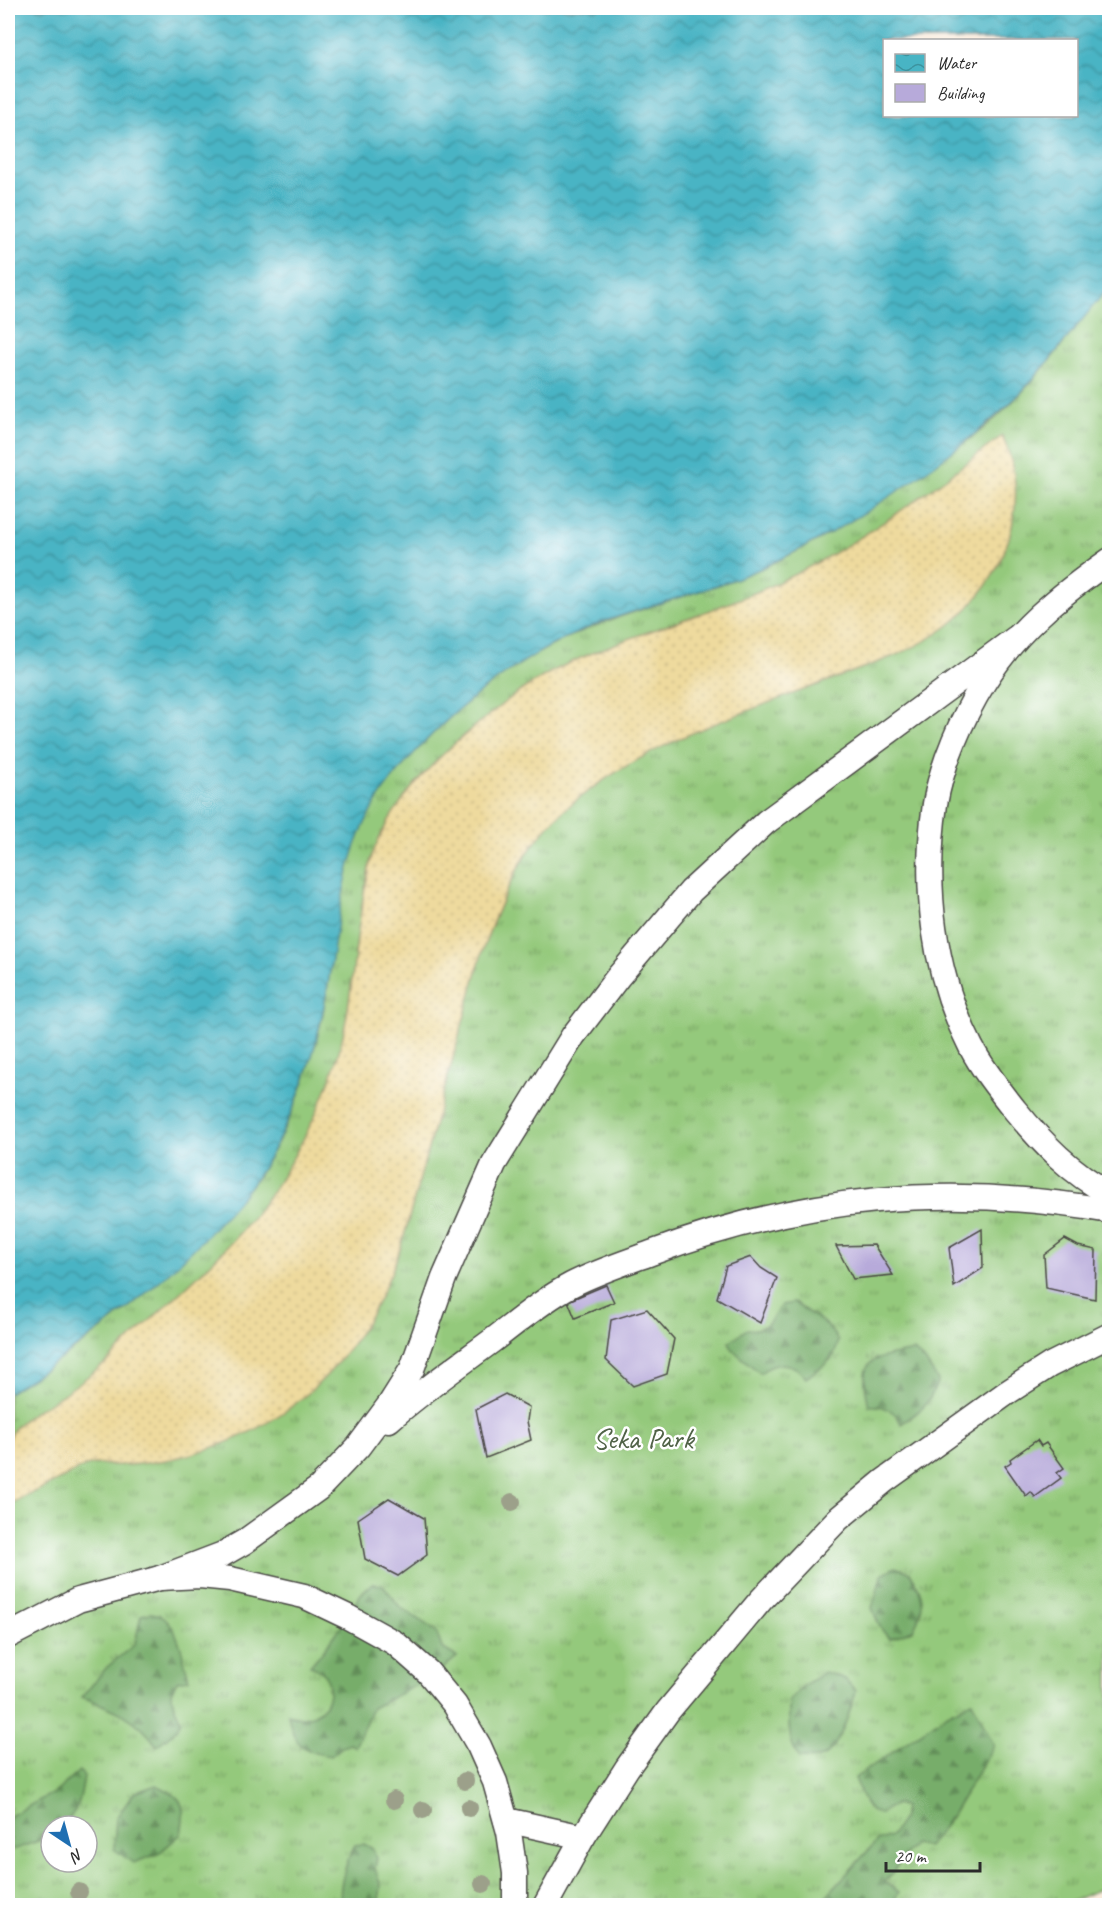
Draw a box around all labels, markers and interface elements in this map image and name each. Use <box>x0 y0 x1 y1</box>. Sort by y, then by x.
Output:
legend <box>883 39 1078 117</box>
text: Water <box>937 52 978 74</box>
text: Building <box>937 82 986 104</box>
park label: Seka Park <box>593 1419 695 1457</box>
north arrow <box>39 1814 99 1874</box>
scale bar <box>886 1835 980 1873</box>
text: N <box>65 1844 87 1868</box>
text: 20 m <box>895 1845 928 1867</box>

